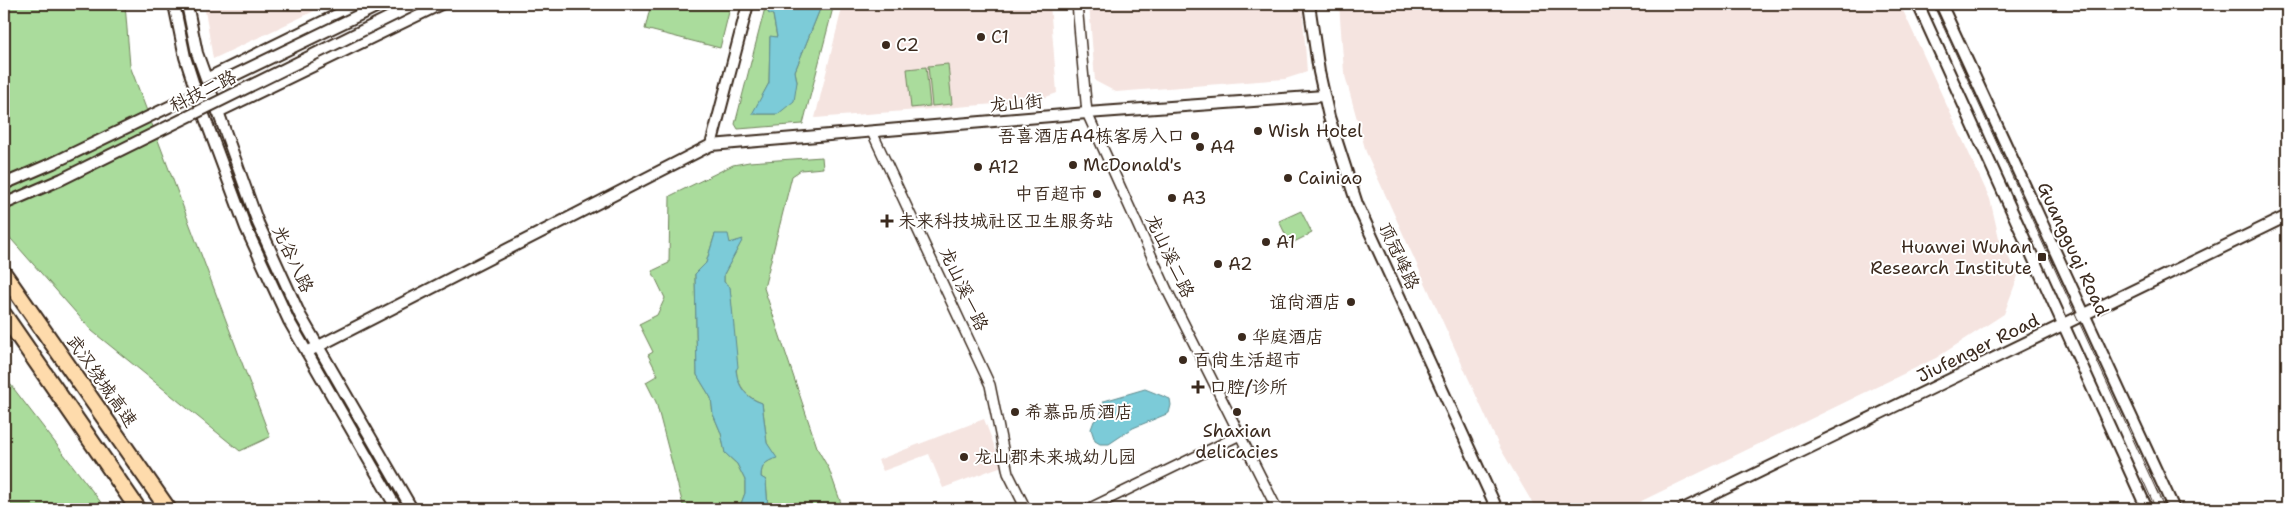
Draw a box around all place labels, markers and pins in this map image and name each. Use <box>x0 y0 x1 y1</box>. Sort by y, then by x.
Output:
place label: C1 <box>991 25 1009 49</box>
marker: C1 <box>975 31 987 43</box>
place label: C2 <box>896 33 919 57</box>
marker: C2 <box>880 39 892 51</box>
place label: Wish Hotel <box>1268 119 1363 143</box>
place label: 吾喜酒店A4栋客房入口 <box>998 124 1185 148</box>
marker: Wish Hotel <box>1252 125 1264 137</box>
marker: 吾喜酒店A4栋客房入口 <box>1189 130 1201 142</box>
place label: A4 <box>1210 135 1235 159</box>
marker: A4 <box>1194 141 1206 153</box>
place label: McDonald's <box>1083 153 1182 177</box>
place label: A12 <box>988 155 1019 179</box>
marker: McDonald's <box>1067 159 1079 171</box>
marker: A12 <box>972 161 984 173</box>
place label: Cainiao <box>1298 166 1362 190</box>
marker: Cainiao <box>1282 172 1294 184</box>
place label: 中百超市 <box>1015 182 1087 206</box>
place label: A3 <box>1182 186 1207 210</box>
marker: 中百超市 <box>1091 188 1103 200</box>
marker: A3 <box>1166 192 1178 204</box>
place label: 未来科技城社区卫生服务站 <box>898 209 1114 233</box>
marker: 未来科技城社区卫生服务站 <box>880 214 894 228</box>
place label: A1 <box>1276 230 1296 254</box>
place label: Huawei Wuhan Research Institute <box>1870 235 2032 280</box>
marker: A1 <box>1260 236 1272 248</box>
marker: Huawei Wuhan Research Institute <box>2036 251 2048 263</box>
place label: A2 <box>1228 252 1253 276</box>
marker: A2 <box>1212 258 1224 270</box>
place label: 谊尚酒店 <box>1269 290 1341 314</box>
marker: 谊尚酒店 <box>1345 296 1357 308</box>
place label: 华庭酒店 <box>1252 325 1324 349</box>
marker: 华庭酒店 <box>1236 331 1248 343</box>
place label: 百尚生活超市 <box>1193 348 1301 372</box>
marker: 百尚生活超市 <box>1177 354 1189 366</box>
place label: 口腔/诊所 <box>1209 375 1287 399</box>
marker: 口腔/诊所 <box>1191 380 1205 394</box>
place label: 希慕品质酒店 <box>1025 400 1133 424</box>
marker: 希慕品质酒店 <box>1009 406 1021 418</box>
marker: Shaxian delicacies <box>1231 406 1243 418</box>
place label: Shaxian delicacies <box>1195 419 1279 464</box>
place label: 龙山郡未来城幼儿园 <box>974 445 1136 469</box>
marker: 龙山郡未来城幼儿园 <box>958 451 970 463</box>

